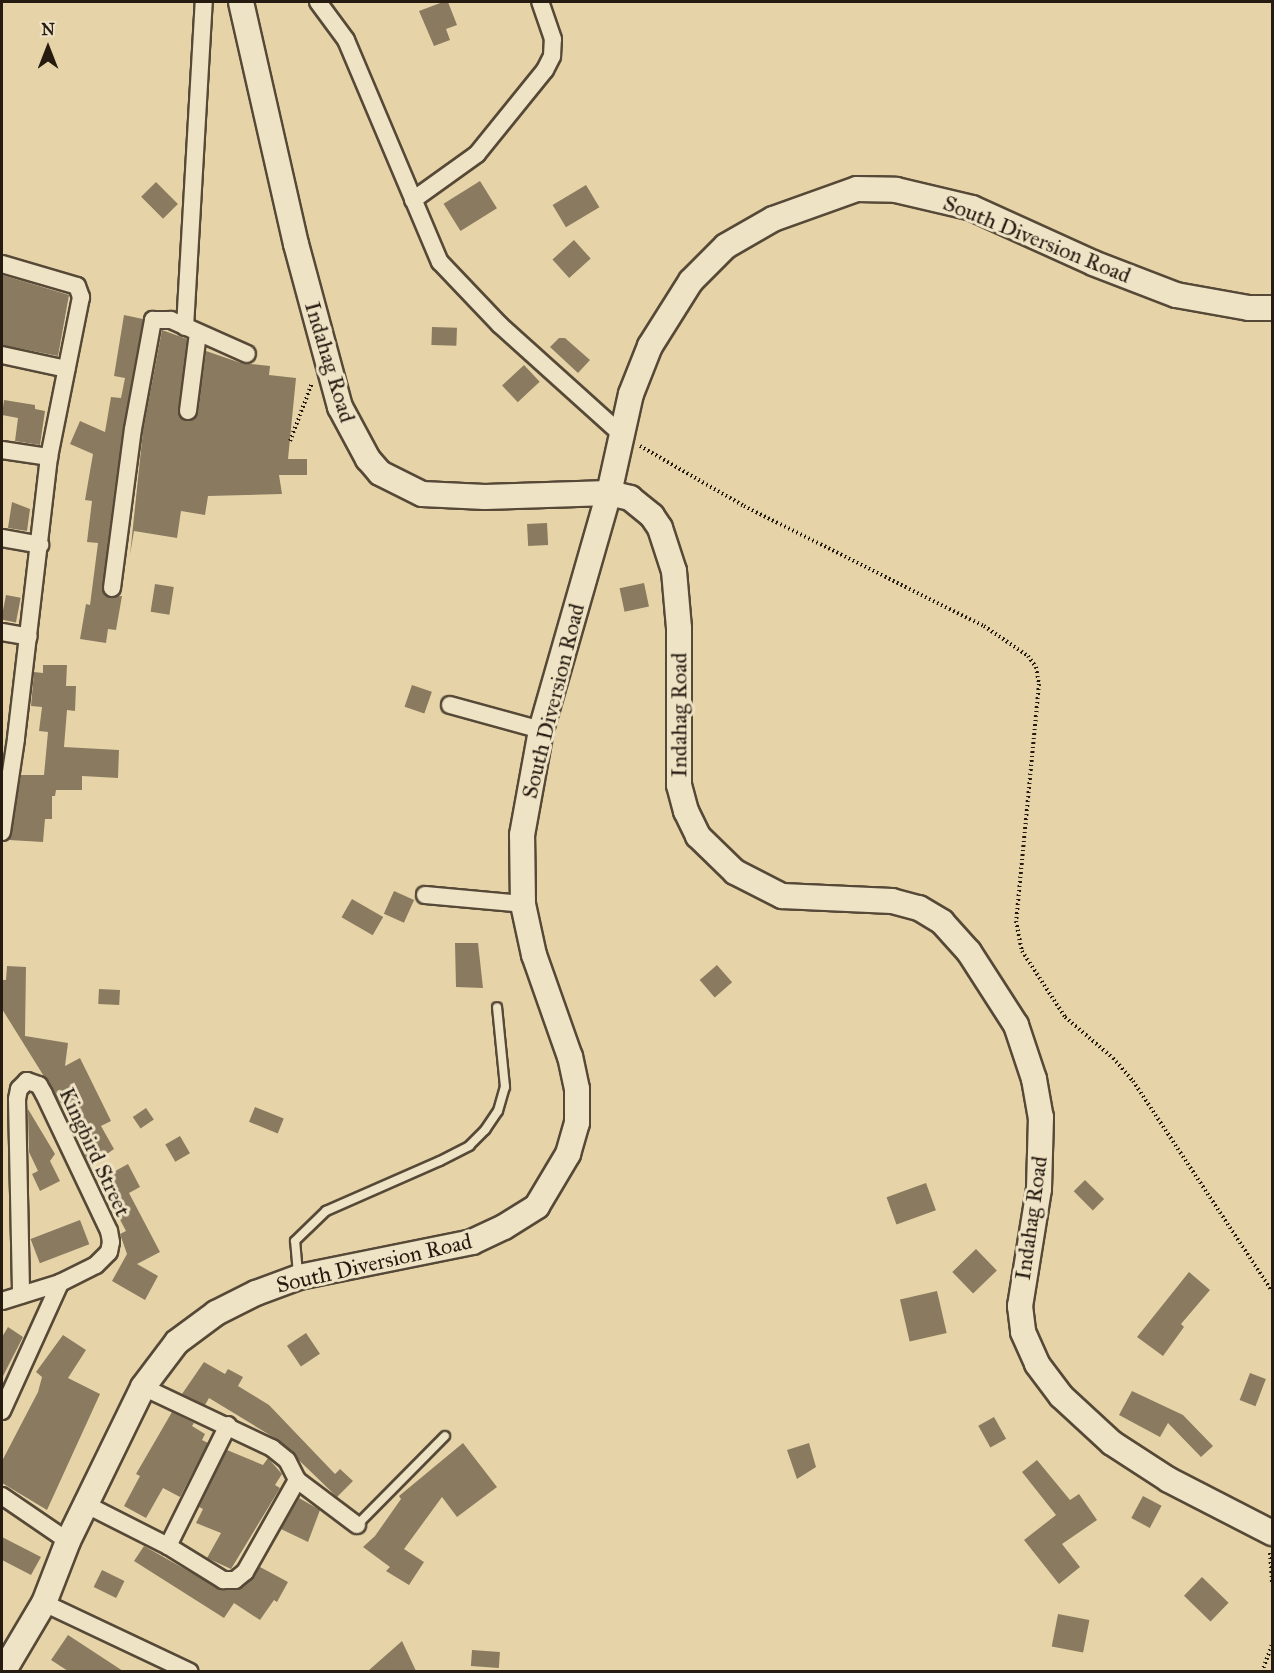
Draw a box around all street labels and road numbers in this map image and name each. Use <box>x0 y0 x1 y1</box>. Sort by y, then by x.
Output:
street label: South Diversion Road <box>939 189 1135 289</box>
street label: Indahag Road <box>299 298 361 426</box>
street label: South Diversion Road <box>516 601 590 801</box>
street label: Indahag Road <box>666 652 692 778</box>
street label: Kingbird Street <box>54 1083 136 1221</box>
street label: Indahag Road <box>1009 1154 1053 1282</box>
street label: South Diversion Road <box>274 1228 474 1298</box>

